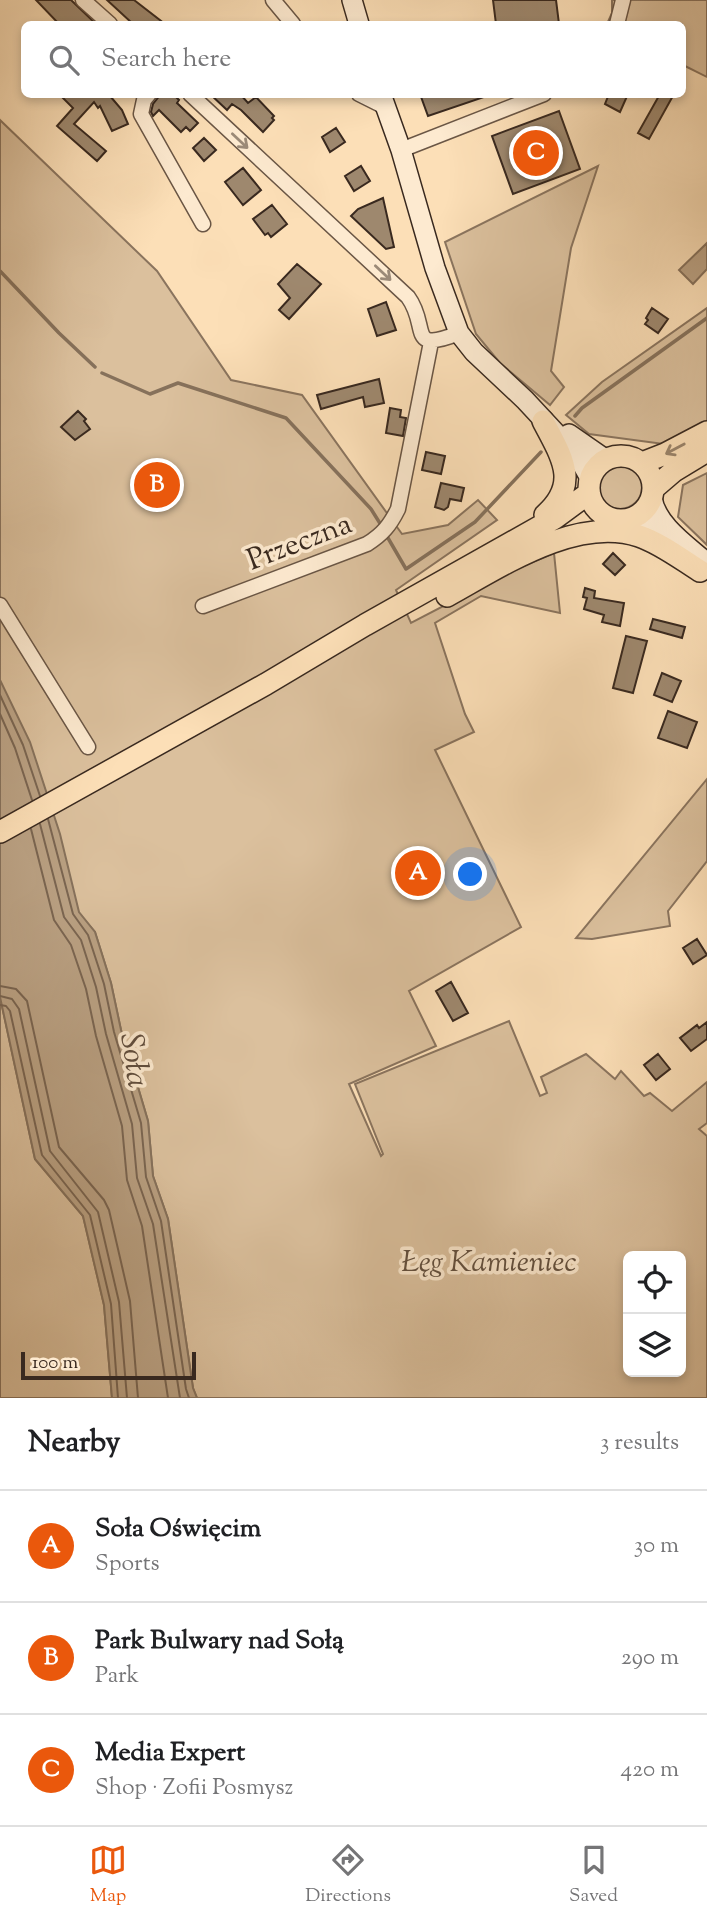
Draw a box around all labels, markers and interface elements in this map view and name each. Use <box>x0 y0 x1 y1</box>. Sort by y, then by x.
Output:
search box <box>21 21 686 98</box>
icon: search <box>45 41 83 79</box>
text: Search here <box>101 41 231 78</box>
pin: C <box>513 127 559 179</box>
one-way arrow <box>231 132 248 149</box>
one-way arrow <box>374 265 391 282</box>
one-way arrow <box>665 443 686 456</box>
pin: B <box>134 459 180 511</box>
street label: Przeczna <box>241 504 359 583</box>
pin: A <box>395 847 441 899</box>
your location <box>453 857 487 891</box>
water label: Soła <box>106 1030 160 1091</box>
park label: Łęg Kamieniec <box>401 1242 577 1285</box>
map controls <box>623 1251 686 1377</box>
button: locate <box>623 1251 686 1314</box>
button: layers <box>623 1314 686 1377</box>
scale bar <box>21 1349 196 1381</box>
text: 100 m <box>32 1350 78 1377</box>
text: Nearby <box>28 1422 120 1465</box>
text: 3 results <box>600 1427 679 1460</box>
text: Soła Oświęcim <box>95 1511 261 1548</box>
text: A <box>42 1530 60 1563</box>
text: 30 m <box>634 1530 679 1563</box>
text: Sports <box>95 1548 160 1581</box>
text: Park Bulwary nad Sołą <box>95 1623 344 1660</box>
text: B <box>44 1642 58 1675</box>
text: 290 m <box>621 1642 679 1675</box>
text: Park <box>95 1660 139 1693</box>
text: Media Expert <box>95 1735 245 1772</box>
text: C <box>42 1754 60 1787</box>
text: 420 m <box>621 1754 679 1787</box>
text: Shop · Zofii Posmysz <box>95 1772 293 1805</box>
tab: Map <box>89 1841 127 1910</box>
tab: Directions <box>305 1841 391 1910</box>
tab: Saved <box>569 1841 618 1910</box>

